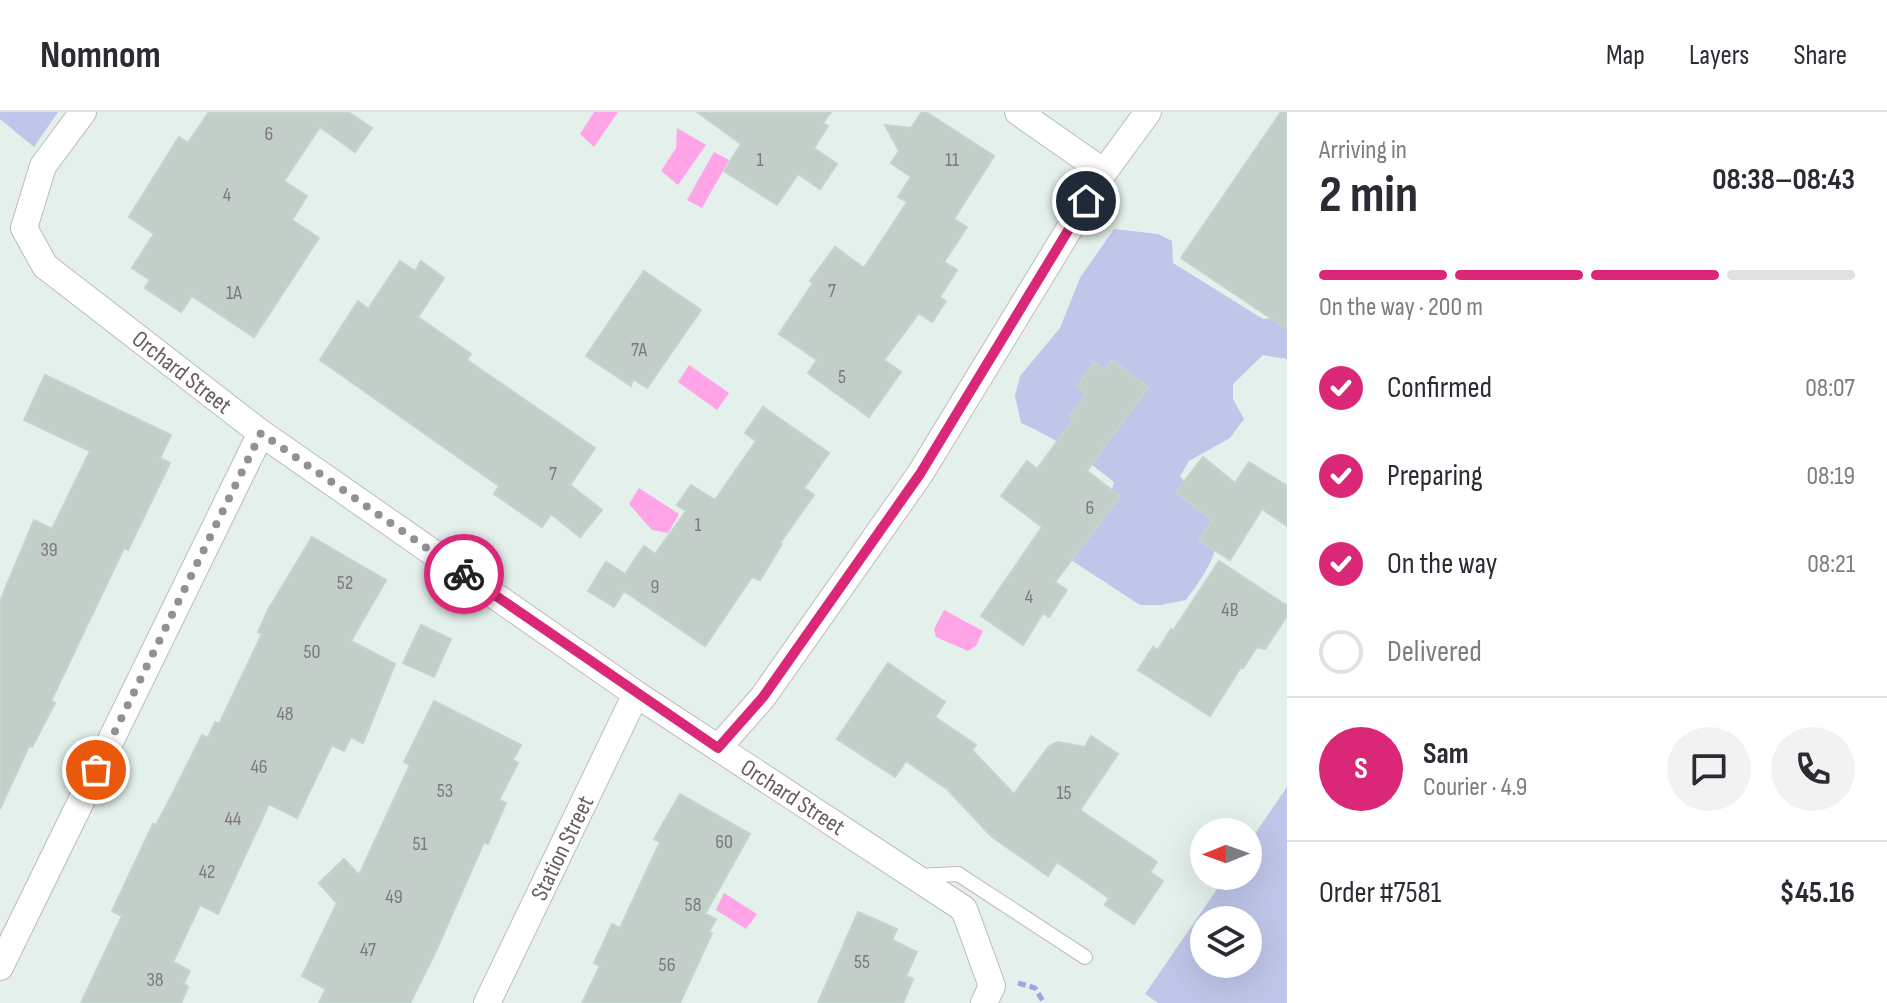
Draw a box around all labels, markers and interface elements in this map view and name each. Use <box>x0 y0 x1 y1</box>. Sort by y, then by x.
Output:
text: Nomnom <box>40 33 161 78</box>
text: Map <box>1606 39 1645 72</box>
text: Layers <box>1689 39 1749 72</box>
text: Share <box>1793 39 1847 72</box>
house number: 6 <box>265 122 273 146</box>
text: Arriving in <box>1319 135 1407 166</box>
house number: 1 <box>757 148 764 172</box>
house number: 11 <box>945 148 959 172</box>
text: 08:38–08:43 <box>1712 162 1855 198</box>
text: 2 min <box>1319 164 1418 227</box>
pin <box>1052 167 1120 235</box>
icon: home <box>1064 179 1108 223</box>
house number: 4 <box>223 183 231 207</box>
house number: 7 <box>828 279 836 303</box>
house number: 1A <box>226 281 242 305</box>
text: On the way · 200 m <box>1319 292 1483 323</box>
street label: Orchard Street <box>126 325 237 420</box>
house number: 7A <box>631 338 648 362</box>
house number: 5 <box>838 365 846 389</box>
icon: check <box>1319 366 1363 410</box>
text: Confirmed <box>1387 370 1492 406</box>
text: 08:07 <box>1805 373 1855 404</box>
icon: check <box>1319 454 1363 498</box>
text: Preparing <box>1387 458 1483 494</box>
text: 08:19 <box>1806 461 1855 492</box>
house number: 7 <box>549 462 557 486</box>
house number: 6 <box>1086 496 1094 520</box>
house number: 1 <box>695 513 702 537</box>
courier <box>424 534 504 614</box>
house number: 39 <box>40 538 58 562</box>
icon: check <box>1319 542 1363 586</box>
text: On the way <box>1387 546 1497 582</box>
text: 08:21 <box>1807 549 1855 580</box>
icon: bike <box>442 552 486 596</box>
house number: 52 <box>337 571 353 595</box>
house number: 9 <box>651 575 659 599</box>
house number: 4 <box>1025 585 1033 609</box>
house number: 4B <box>1221 598 1239 622</box>
text: Delivered <box>1387 634 1482 670</box>
house number: 50 <box>304 640 320 664</box>
house number: 48 <box>276 702 294 726</box>
button: chat <box>1667 727 1751 811</box>
button: phone <box>1771 727 1855 811</box>
pin <box>62 736 130 804</box>
text: Sam <box>1423 736 1469 772</box>
icon: bag <box>74 748 118 792</box>
text: S <box>1354 751 1368 787</box>
street label: Orchard Street <box>735 753 850 842</box>
house number: 46 <box>250 755 268 779</box>
text: Courier · 4.9 <box>1423 772 1527 803</box>
house number: 53 <box>437 779 453 803</box>
house number: 15 <box>1056 781 1072 805</box>
street label: Station Street <box>525 791 600 905</box>
house number: 44 <box>225 807 241 831</box>
north arrow <box>1190 818 1262 890</box>
map controls <box>1190 818 1262 978</box>
house number: 60 <box>715 830 733 854</box>
house number: 51 <box>412 832 428 856</box>
house number: 42 <box>199 860 215 884</box>
text: Order #7581 <box>1319 875 1441 911</box>
text: $45.16 <box>1780 875 1855 911</box>
house number: 49 <box>385 885 403 909</box>
house number: 58 <box>685 893 701 917</box>
button: layers <box>1190 906 1262 978</box>
house number: 47 <box>360 938 376 962</box>
house number: 55 <box>854 950 870 974</box>
house number: 56 <box>659 953 675 977</box>
house number: 38 <box>146 968 164 992</box>

